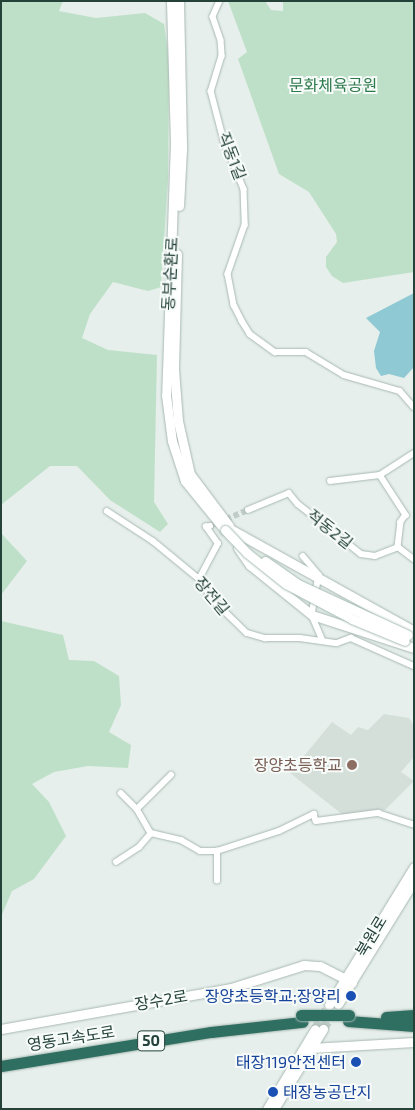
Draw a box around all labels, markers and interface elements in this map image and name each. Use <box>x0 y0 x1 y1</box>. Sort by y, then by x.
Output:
park label: 문화체육공원 <box>289 75 377 95</box>
street label: 직동1길 <box>214 129 250 183</box>
street label: 동부순환로 <box>158 237 182 311</box>
street label: 적동2길 <box>303 505 357 553</box>
street label: 장전길 <box>190 573 234 619</box>
place label: 장양초등학교 <box>254 755 342 775</box>
marker: 장양초등학교 <box>346 759 358 771</box>
street label: 북원로 <box>351 912 391 960</box>
street label: 장수2로 <box>133 986 189 1014</box>
place label: 장양초등학교;장양리 <box>205 986 341 1006</box>
marker: 장양초등학교;장양리 <box>345 990 357 1002</box>
street label: 영동고속도로 <box>26 1022 116 1054</box>
road number: 50 <box>136 1028 166 1054</box>
place label: 태장119안전센터 <box>236 1052 346 1072</box>
marker: 태장119안전센터 <box>350 1056 362 1068</box>
place label: 태장농공단지 <box>283 1082 371 1102</box>
marker: 태장농공단지 <box>267 1086 279 1098</box>

